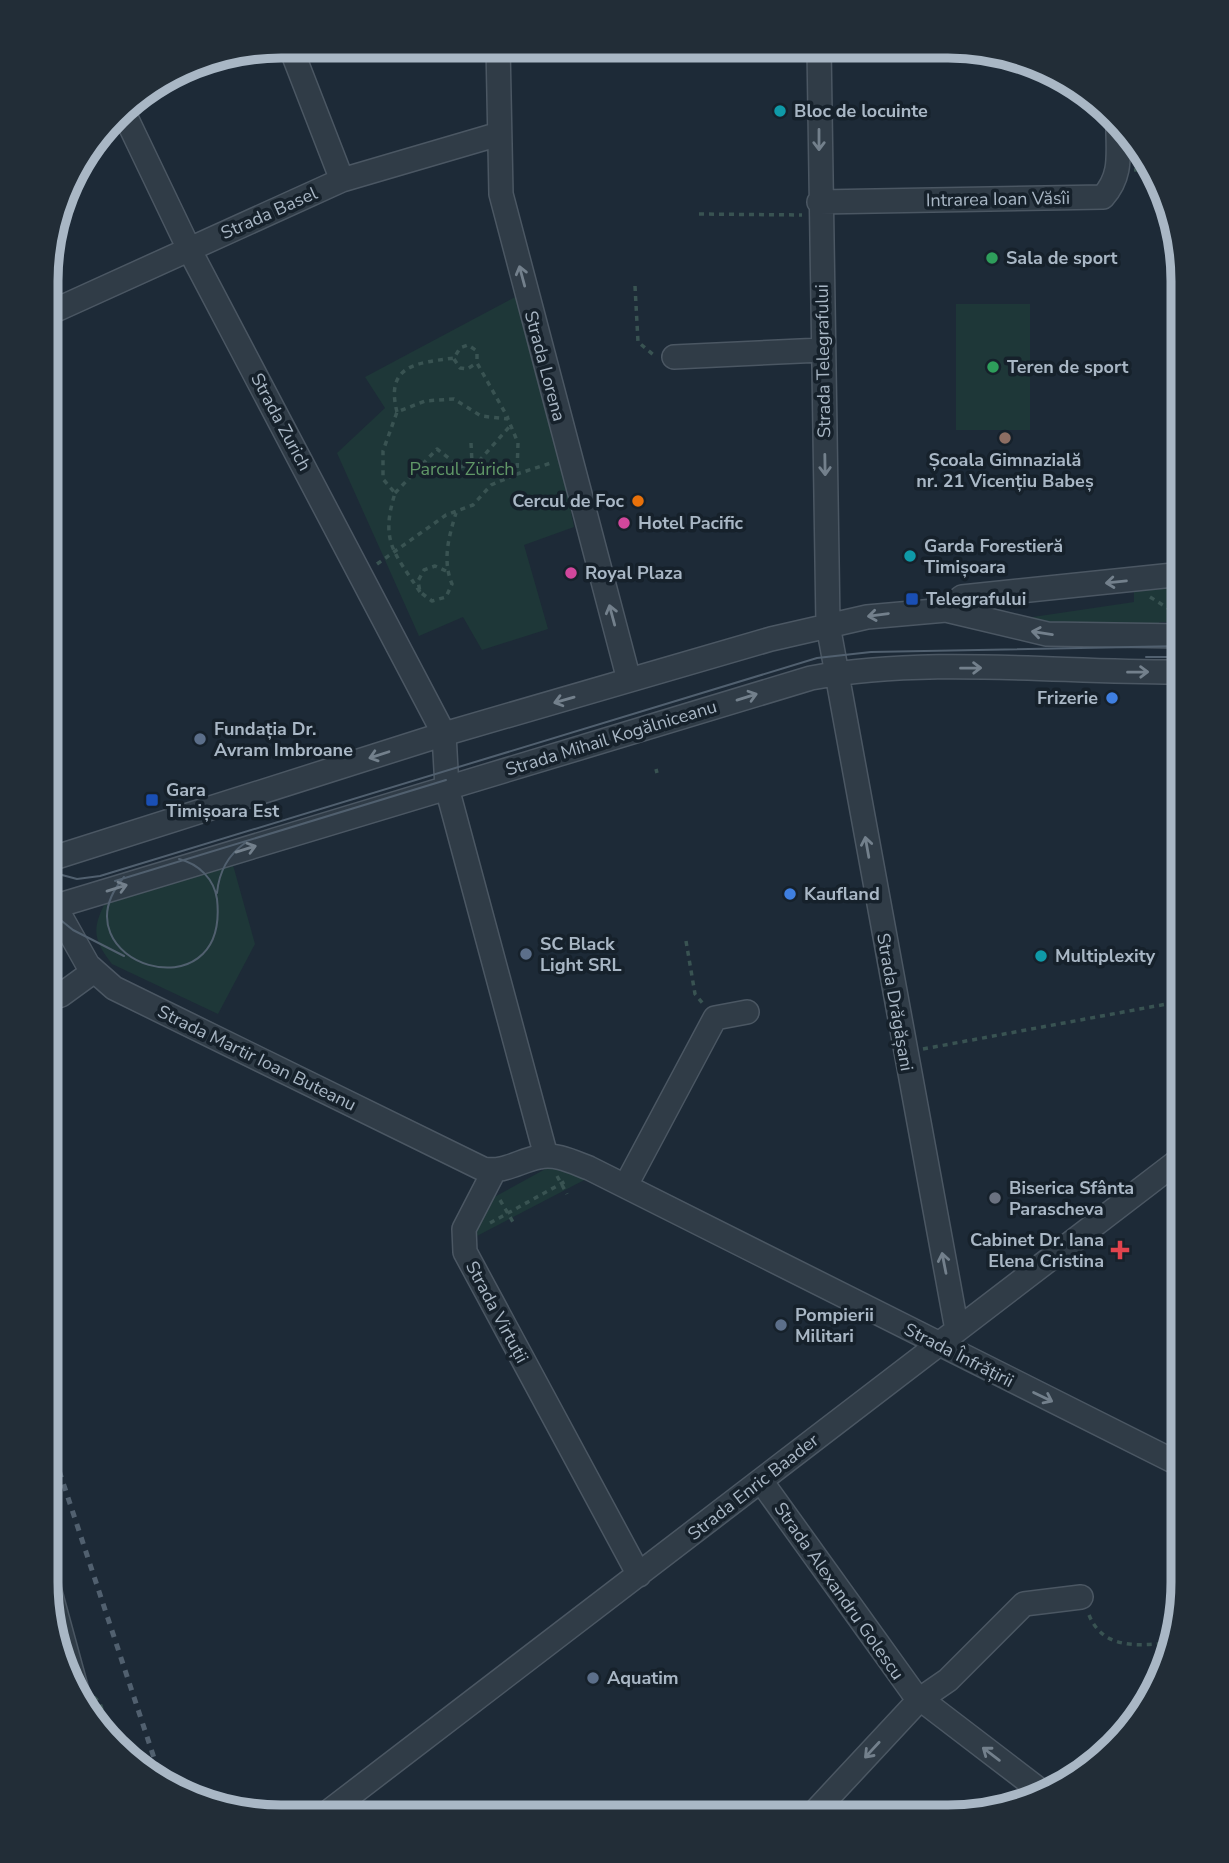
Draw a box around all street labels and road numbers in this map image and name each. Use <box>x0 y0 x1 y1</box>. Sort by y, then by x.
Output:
street label: Strada Basel <box>217 181 322 245</box>
street label: Intrarea Ioan Văsîi <box>926 186 1070 212</box>
street label: Strada Telegrafului <box>810 284 836 438</box>
street label: Strada Lorena <box>519 308 571 424</box>
street label: Strada Zurich <box>245 369 317 475</box>
street label: Strada Mihail Kogălniceanu <box>502 694 720 782</box>
street label: Strada Drăgășani <box>871 931 919 1073</box>
street label: Strada Martir Ioan Buteanu <box>154 999 360 1117</box>
street label: Strada Virtuții <box>460 1257 534 1367</box>
street label: Strada Înfrățirii <box>900 1317 1018 1393</box>
street label: Strada Enric Baader <box>683 1428 824 1546</box>
street label: Strada Alexandru Golescu <box>769 1497 909 1685</box>

